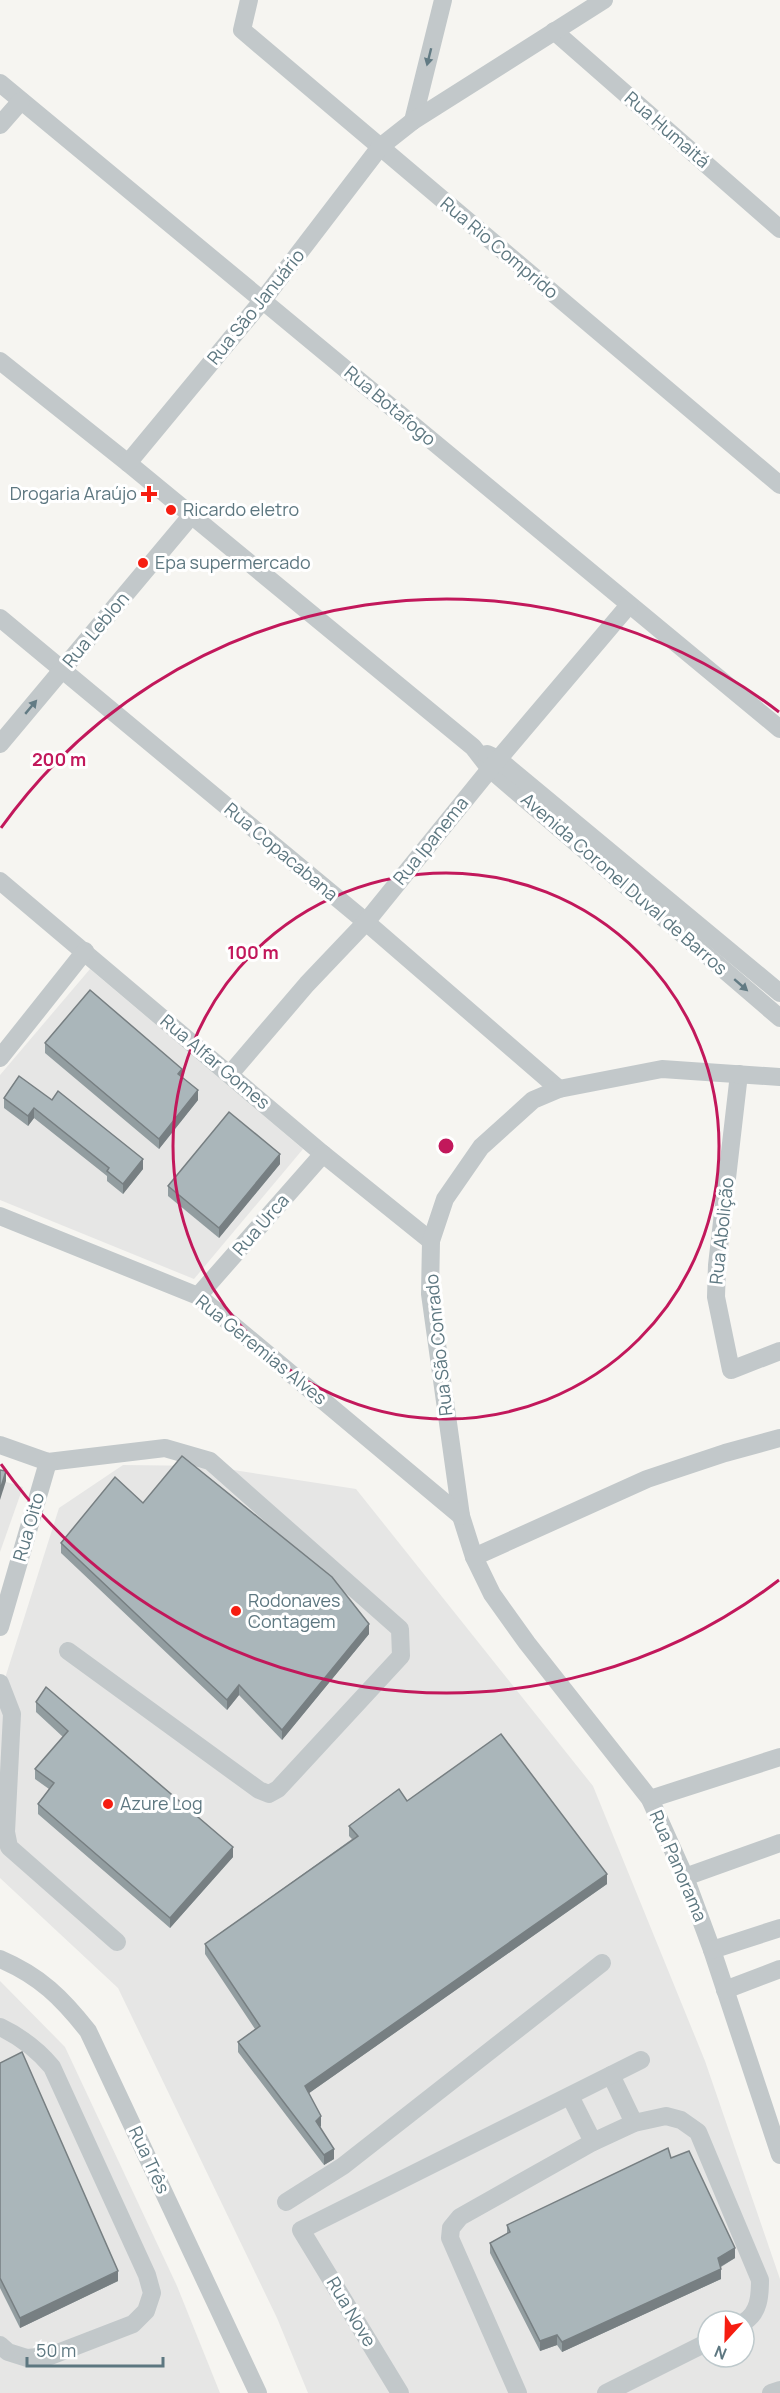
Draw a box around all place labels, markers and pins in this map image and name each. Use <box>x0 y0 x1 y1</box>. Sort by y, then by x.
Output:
place label: Drogaria Araújo <box>10 481 137 505</box>
marker: Drogaria Araújo <box>142 487 156 501</box>
place label: Ricardo eletro <box>183 497 299 521</box>
marker: Ricardo eletro <box>164 503 178 517</box>
place label: Epa supermercado <box>155 550 311 574</box>
marker: Epa supermercado <box>136 556 150 570</box>
centre of rings <box>436 1136 456 1156</box>
place label: Rodonaves Contagem <box>248 1588 340 1633</box>
marker: Rodonaves Contagem <box>229 1604 243 1618</box>
place label: Azure Log <box>120 1791 203 1815</box>
marker: Azure Log <box>101 1797 115 1811</box>

